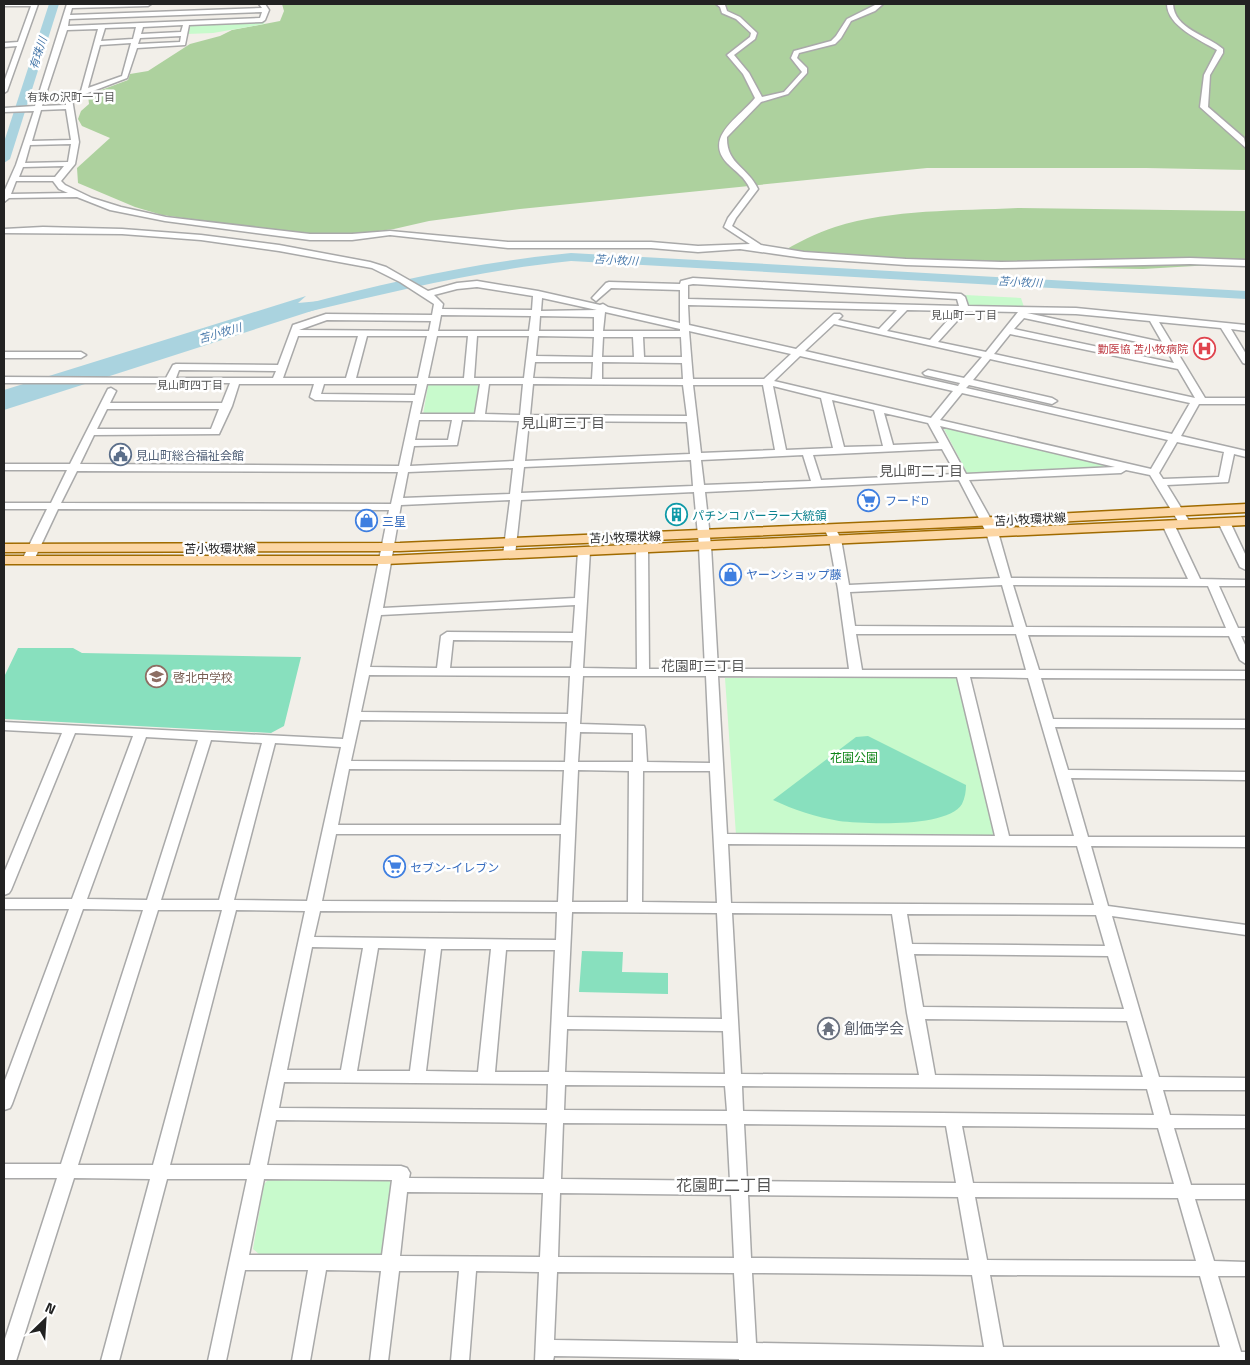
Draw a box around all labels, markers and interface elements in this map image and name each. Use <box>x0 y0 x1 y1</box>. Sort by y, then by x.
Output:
water label: 有珠川 <box>25 34 51 71</box>
district label: 有珠の沢町一丁目 <box>27 89 115 105</box>
water label: 苫小牧川 <box>594 251 639 269</box>
water label: 苫小牧川 <box>998 273 1043 291</box>
district label: 見山町一丁目 <box>931 307 997 323</box>
water label: 苫小牧川 <box>197 319 244 347</box>
hospital icon: 勤医協 苫小牧病院 <box>1192 337 1216 361</box>
place label: 勤医協 苫小牧病院 <box>1098 341 1188 357</box>
district label: 見山町四丁目 <box>157 377 223 393</box>
district label: 見山町三丁目 <box>521 412 605 433</box>
public building icon: 見山町総合福祉会館 <box>108 443 132 467</box>
place label: 見山町総合福祉会館 <box>136 446 244 465</box>
district label: 見山町二丁目 <box>879 460 963 481</box>
supermarket icon: フードD <box>857 488 881 512</box>
place label: フードD <box>885 491 929 510</box>
building icon: パチンコ パーラー大統領 <box>664 503 688 527</box>
place label: パチンコ パーラー大統領 <box>692 506 827 525</box>
street label: 苫小牧環状線 <box>994 508 1066 530</box>
shop icon: 三星 <box>354 509 378 533</box>
place label: 三星 <box>382 512 406 531</box>
street label: 苫小牧環状線 <box>589 526 661 548</box>
street label: 苫小牧環状線 <box>184 539 256 558</box>
shop icon: ヤーンショップ藤 <box>718 562 742 586</box>
place label: ヤーンショップ藤 <box>746 565 841 584</box>
district label: 花園町三丁目 <box>661 655 745 676</box>
school or university icon: 啓北中学校 <box>145 665 169 689</box>
place label: 啓北中学校 <box>173 668 233 687</box>
park label: 花園公園 <box>830 748 878 767</box>
supermarket icon: セブン-イレブン <box>382 855 406 879</box>
place label: セブン-イレブン <box>410 858 499 877</box>
temple icon: 創価学会 <box>816 1016 840 1040</box>
place label: 創価学会 <box>844 1017 904 1040</box>
district label: 花園町二丁目 <box>676 1173 772 1197</box>
north arrow <box>20 1295 70 1345</box>
text: N <box>42 1296 60 1319</box>

